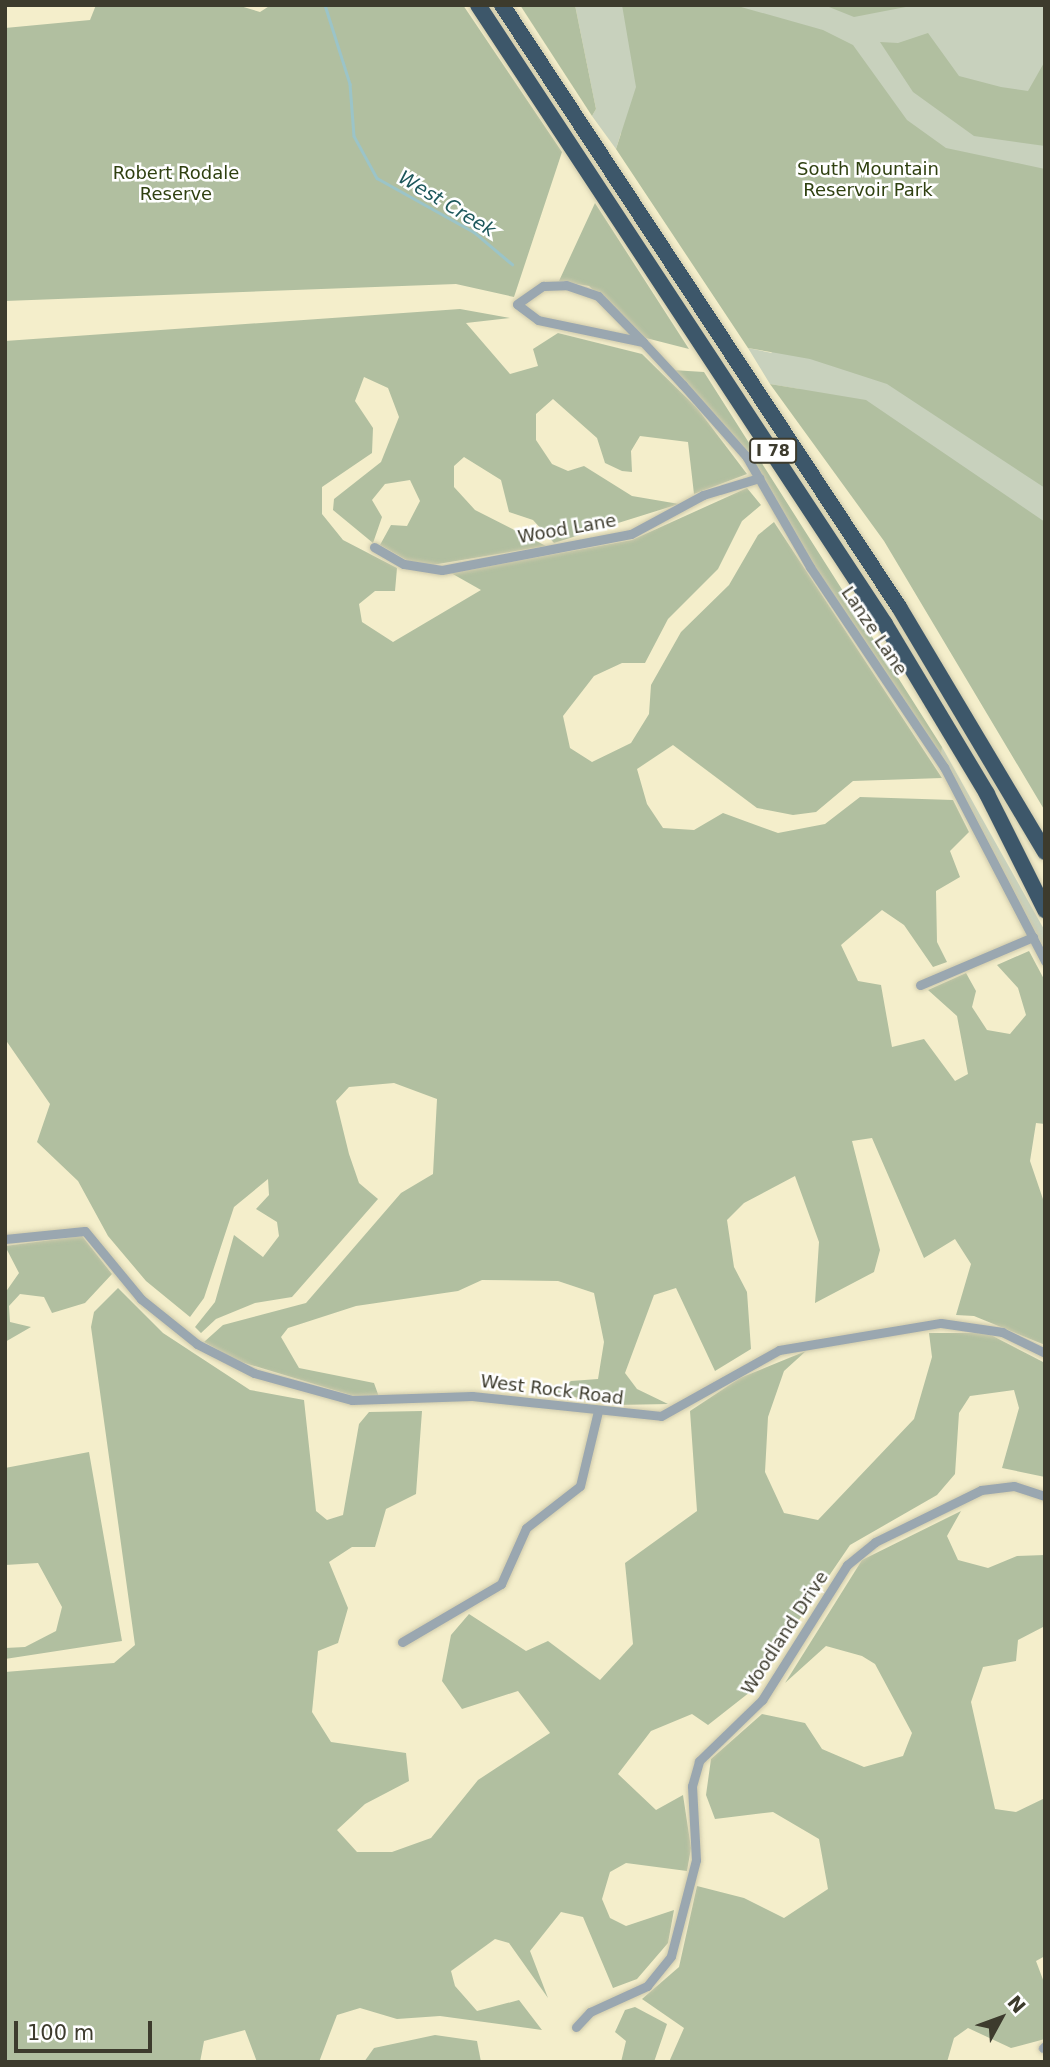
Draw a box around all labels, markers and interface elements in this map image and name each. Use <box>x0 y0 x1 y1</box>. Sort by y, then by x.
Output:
park label: South Mountain Reservoir Park <box>797 159 939 202</box>
park label: Robert Rodale Reserve <box>113 163 239 206</box>
water label: West Creek <box>394 166 500 242</box>
road number: I 78 <box>748 438 798 464</box>
street label: Wood Lane <box>516 510 618 548</box>
street label: Lanze Lane <box>836 583 912 679</box>
street label: West Rock Road <box>479 1371 625 1409</box>
street label: Woodland Drive <box>737 1567 833 1699</box>
north arrow <box>966 1983 1036 2053</box>
text: N <box>1003 1991 1030 2017</box>
scale bar <box>18 2008 156 2052</box>
text: 100 m <box>27 2021 94 2045</box>

